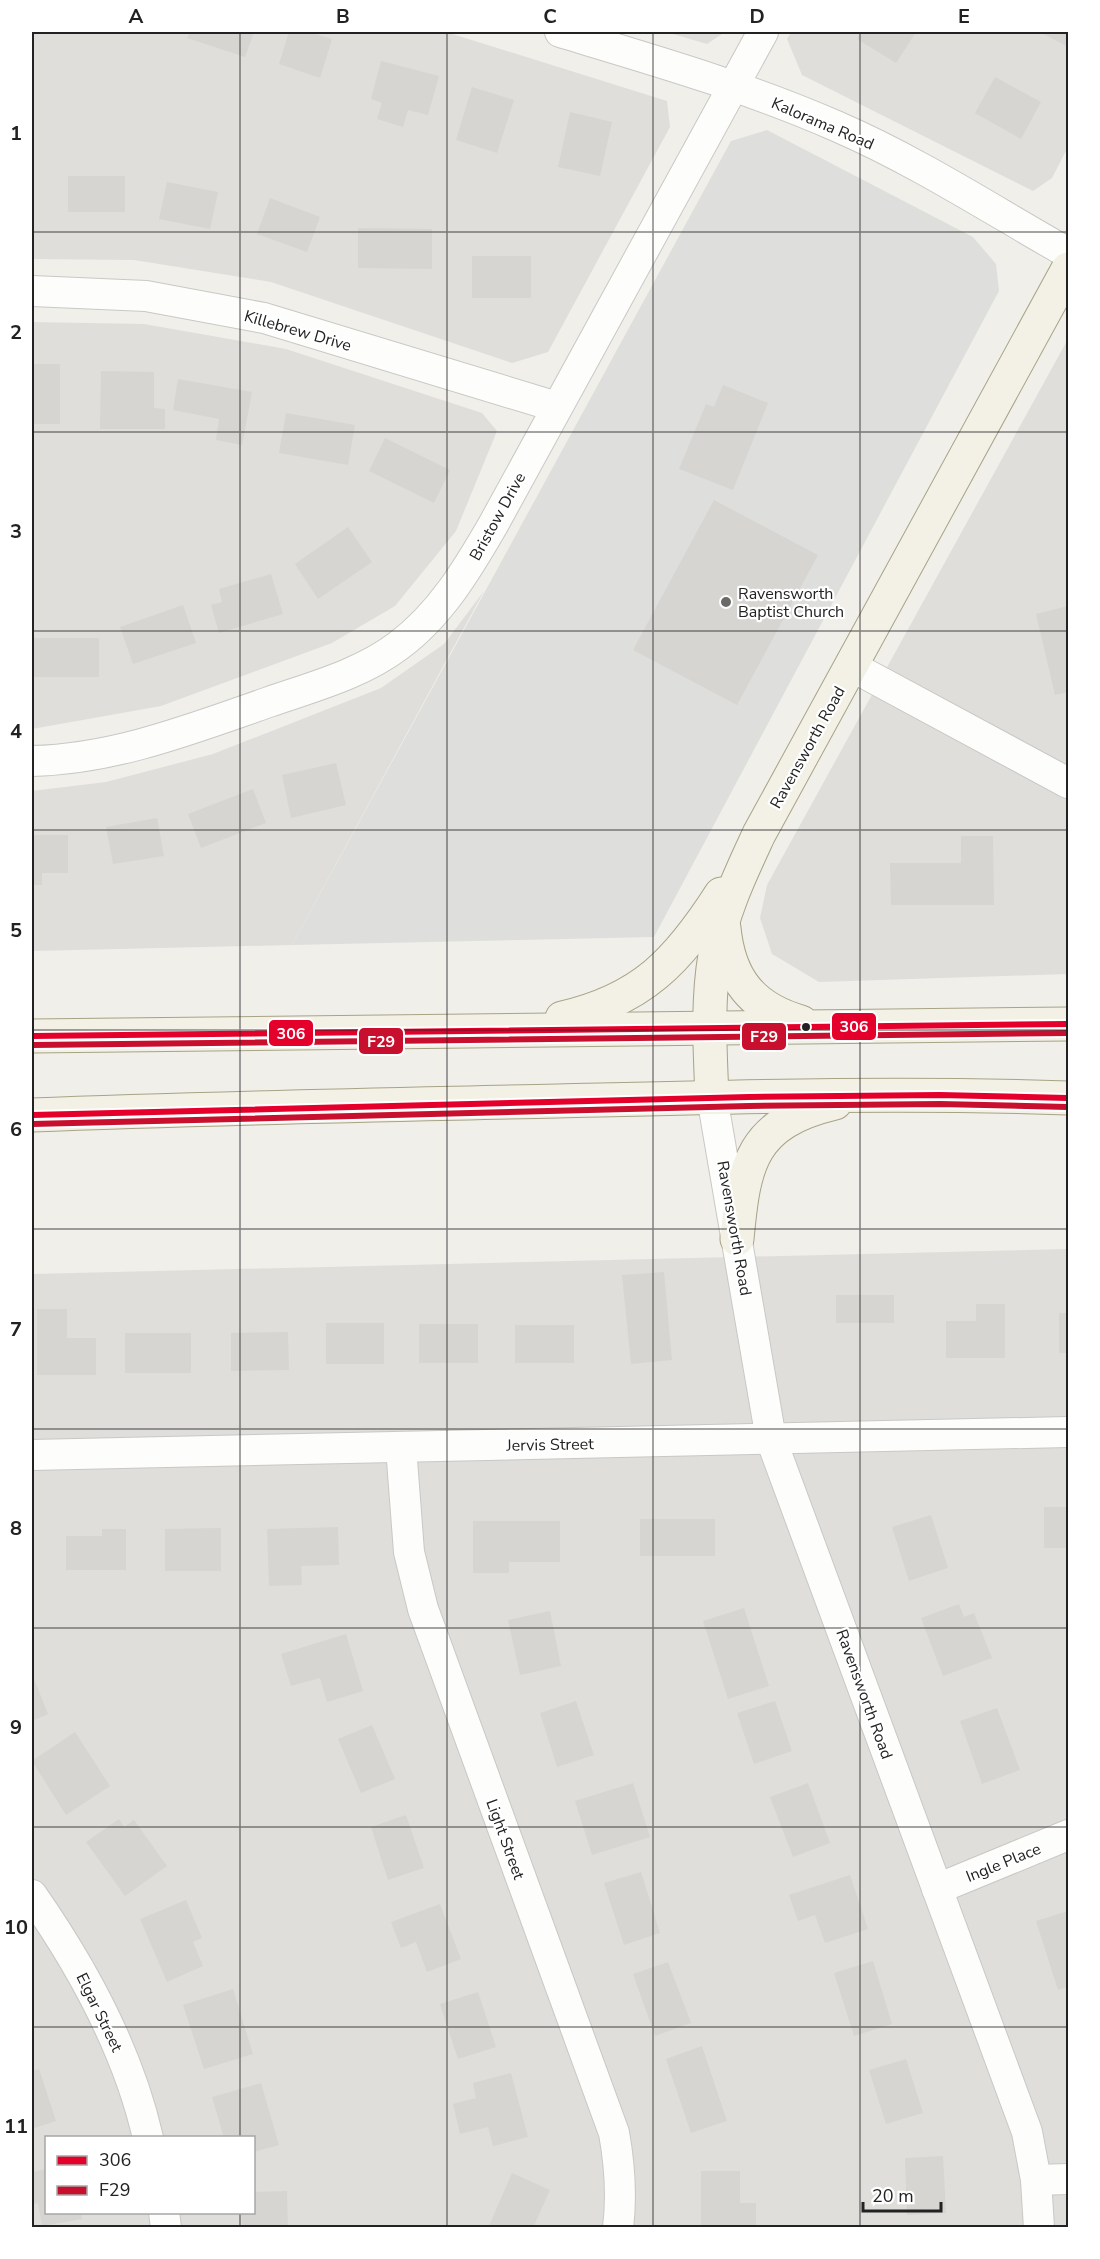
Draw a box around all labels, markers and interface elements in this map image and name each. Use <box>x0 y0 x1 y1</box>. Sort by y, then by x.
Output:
text: A <box>129 3 144 30</box>
text: B <box>336 3 350 30</box>
text: C <box>543 3 557 30</box>
text: D <box>749 3 765 30</box>
text: E <box>958 3 970 30</box>
street label: Kalorama Road <box>768 92 877 155</box>
text: 1 <box>10 120 22 147</box>
street label: Killebrew Drive <box>242 305 354 357</box>
text: 2 <box>10 319 22 346</box>
street label: Bristow Drive <box>465 468 531 565</box>
text: 3 <box>10 518 22 545</box>
place label: Ravensworth Baptist Church <box>738 583 844 623</box>
marker: Ravensworth Baptist Church <box>719 595 733 609</box>
street label: Ravensworth Road <box>765 682 851 813</box>
text: 4 <box>10 718 22 745</box>
text: 5 <box>10 917 22 944</box>
line badge: 306 <box>831 1012 877 1041</box>
text: 306 <box>840 1016 868 1038</box>
line badge: 306 <box>268 1019 314 1047</box>
unlabelled marker <box>800 1021 812 1033</box>
line badge: F29 <box>741 1022 787 1051</box>
text: 306 <box>277 1023 305 1045</box>
text: F29 <box>750 1026 778 1048</box>
line badge: F29 <box>358 1027 404 1055</box>
text: F29 <box>367 1031 395 1053</box>
text: 6 <box>10 1116 22 1143</box>
street label: Ravensworth Road <box>711 1159 757 1297</box>
text: 7 <box>10 1316 22 1343</box>
street label: Jervis Street <box>505 1433 594 1457</box>
text: 8 <box>10 1515 22 1542</box>
street label: Ravensworth Road <box>830 1626 898 1762</box>
text: 9 <box>10 1714 22 1741</box>
street label: Light Street <box>480 1796 530 1883</box>
street label: Ingle Place <box>963 1838 1044 1888</box>
text: 10 <box>4 1914 28 1941</box>
street label: Elgar Street <box>71 1969 128 2056</box>
text: 11 <box>4 2113 28 2140</box>
legend <box>45 2136 255 2214</box>
text: 306 <box>99 2148 131 2172</box>
scale bar <box>863 2175 941 2213</box>
text: F29 <box>99 2178 130 2202</box>
text: 20 m <box>872 2184 914 2208</box>

